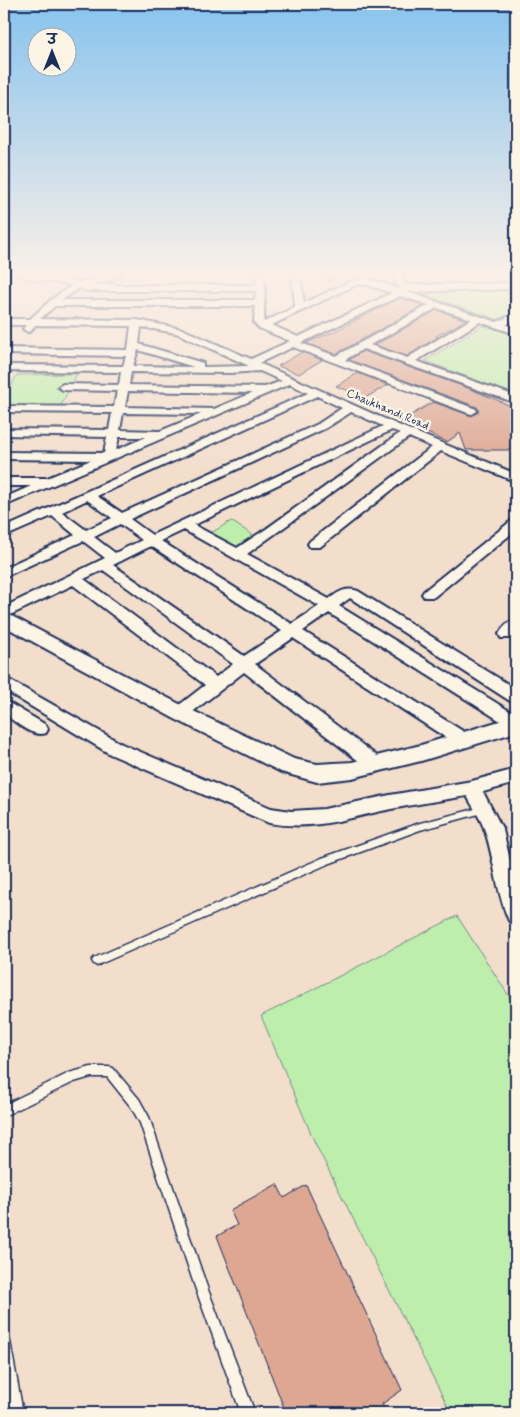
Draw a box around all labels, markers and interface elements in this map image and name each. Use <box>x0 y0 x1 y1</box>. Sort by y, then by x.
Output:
north arrow <box>28 28 78 78</box>
text: उ <box>45 31 58 49</box>
street label: Chaukhandi Road <box>344 385 431 435</box>

